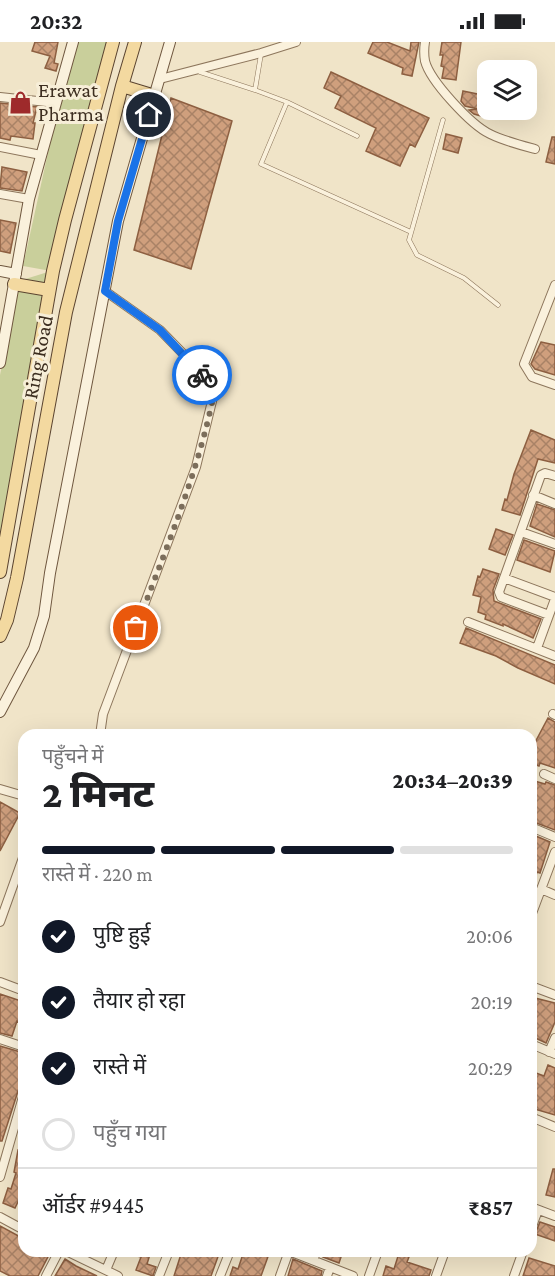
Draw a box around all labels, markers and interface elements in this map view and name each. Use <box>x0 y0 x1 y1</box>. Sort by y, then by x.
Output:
text: 20:32 <box>30 9 82 34</box>
map controls <box>477 60 537 120</box>
button: layers <box>477 60 537 120</box>
place label: Erawat Pharma <box>38 78 104 126</box>
shop icon: Erawat Pharma <box>7 89 33 115</box>
pin <box>123 89 174 140</box>
icon: home <box>132 98 165 131</box>
street label: Ring Road <box>18 313 58 401</box>
courier <box>172 345 232 405</box>
icon: bike <box>186 359 219 392</box>
pin <box>110 602 161 653</box>
icon: bag <box>119 611 152 644</box>
text: पहुँचने में <box>42 745 104 767</box>
text: 20:34–20:39 <box>392 768 513 793</box>
text: 2 मिनट <box>42 772 154 815</box>
text: रास्ते में · 220 m <box>42 863 153 885</box>
icon: check <box>42 920 75 953</box>
text: पुष्टि हुई <box>93 922 151 947</box>
text: 20:06 <box>466 925 513 947</box>
icon: check <box>42 986 75 1019</box>
text: तैयार हो रहा <box>93 988 185 1013</box>
text: 20:19 <box>471 991 513 1013</box>
icon: check <box>42 1052 75 1085</box>
text: रास्ते में <box>93 1054 146 1079</box>
text: 20:29 <box>468 1057 513 1079</box>
text: पहुँच गया <box>93 1120 166 1145</box>
text: ऑर्डर #9445 <box>42 1193 144 1218</box>
text: ₹857 <box>468 1195 513 1220</box>

